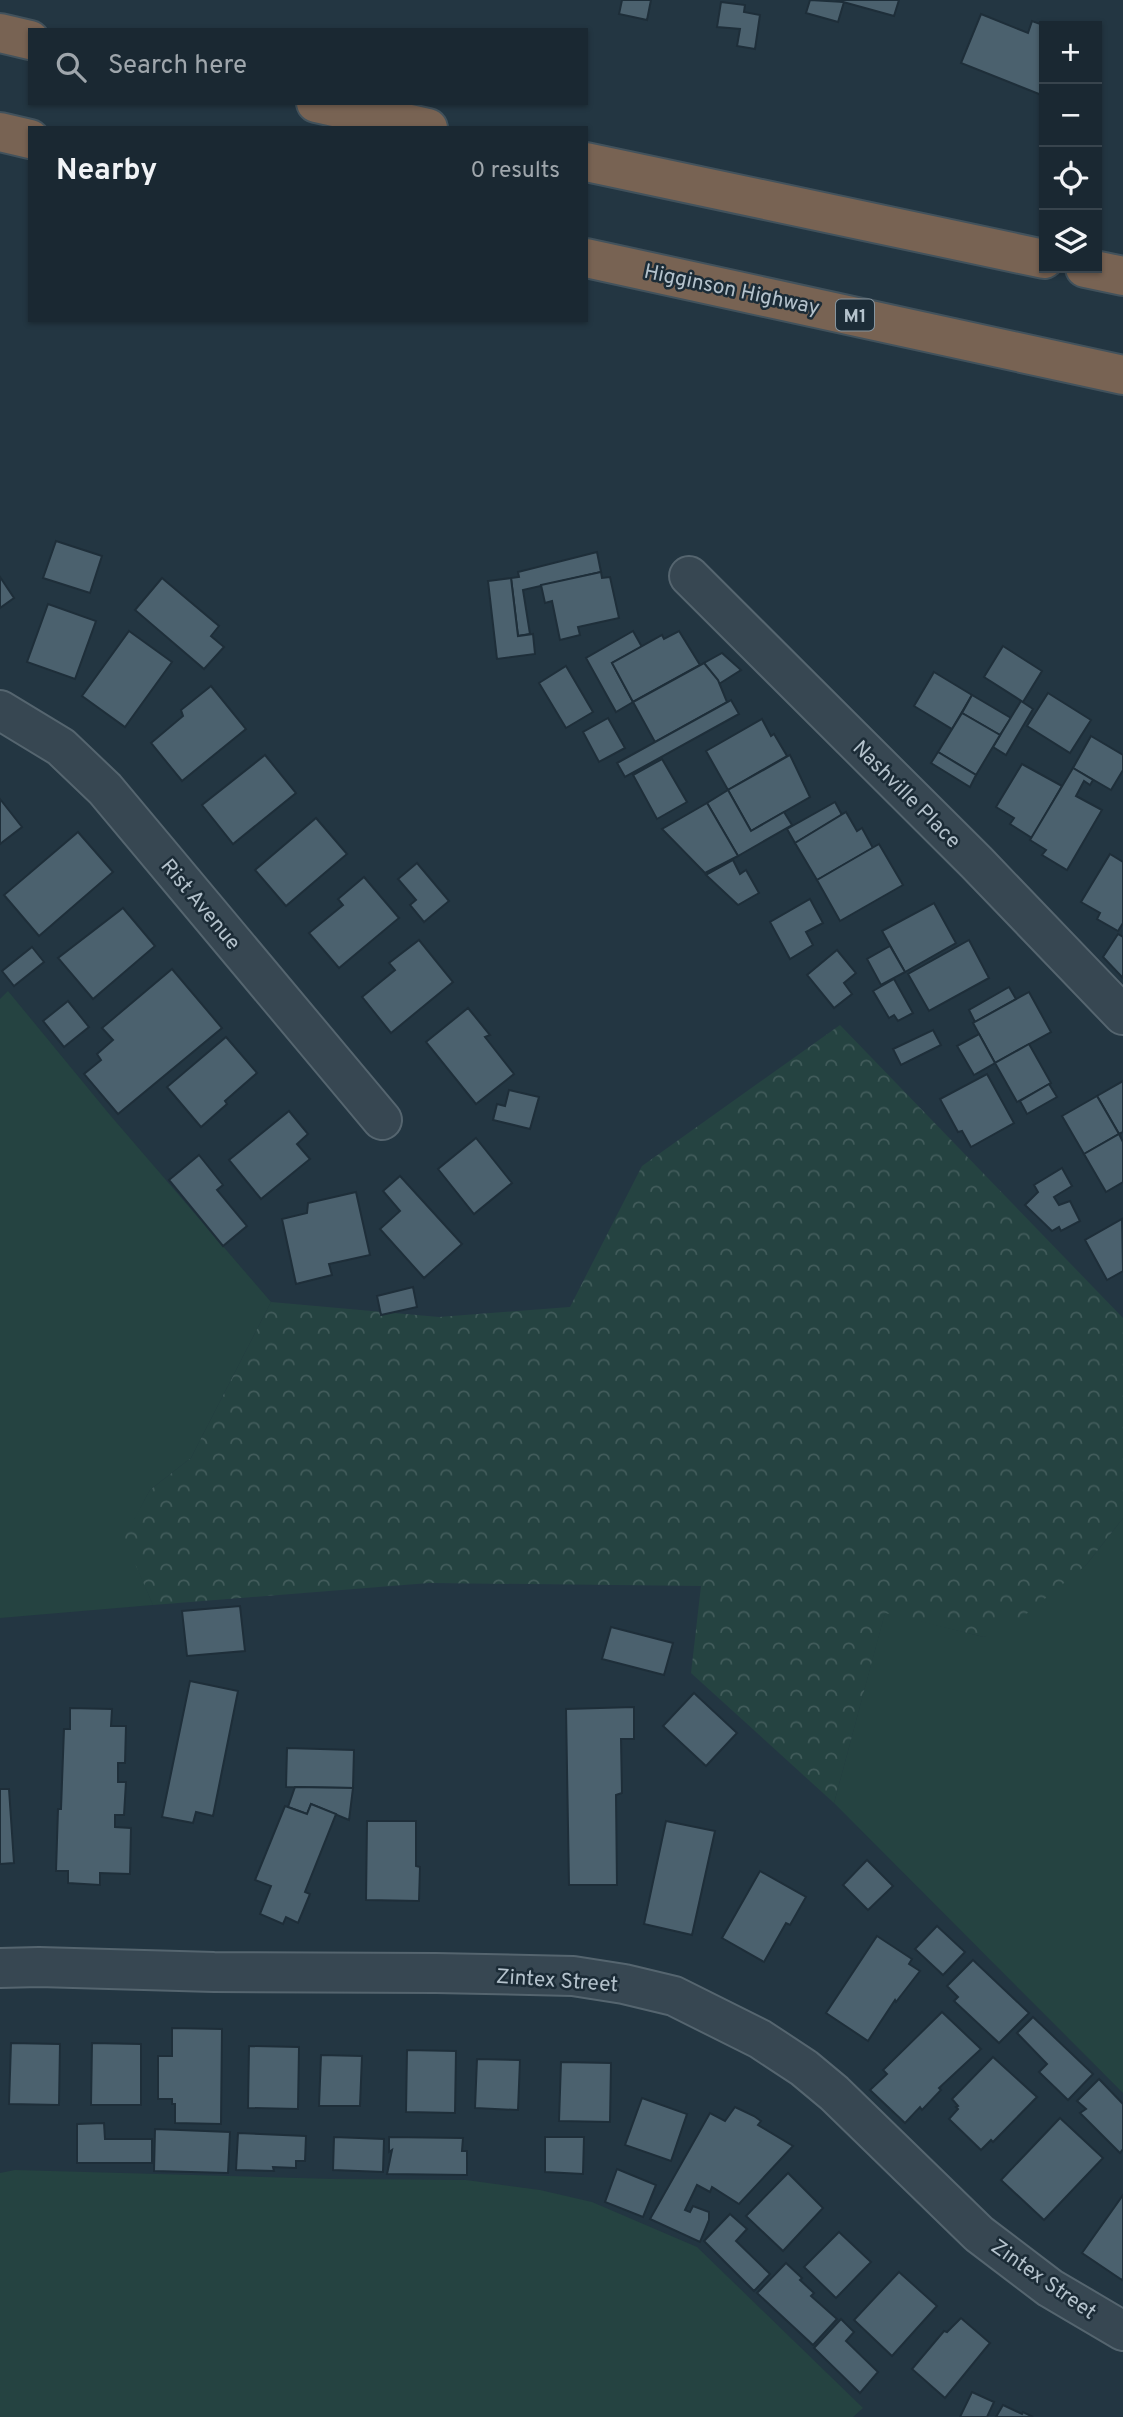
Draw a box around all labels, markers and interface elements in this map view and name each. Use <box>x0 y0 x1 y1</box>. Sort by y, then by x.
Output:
map controls <box>1039 21 1102 273</box>
button: + <box>1039 21 1102 84</box>
search box <box>28 28 588 105</box>
icon: search <box>52 48 90 86</box>
text: Search here <box>108 50 247 83</box>
button: − <box>1039 84 1102 147</box>
button: locate <box>1039 147 1102 210</box>
text: Nearby <box>56 153 157 190</box>
text: 0 results <box>471 157 560 186</box>
button: layers <box>1039 210 1102 273</box>
street label: Higginson Highway <box>641 259 822 322</box>
road number: M1 <box>836 300 874 330</box>
street label: Nashville Place <box>846 735 966 855</box>
street label: Rist Avenue <box>154 854 246 956</box>
street label: Zintex Street <box>495 1964 619 1999</box>
street label: Zintex Street <box>985 2234 1101 2326</box>

